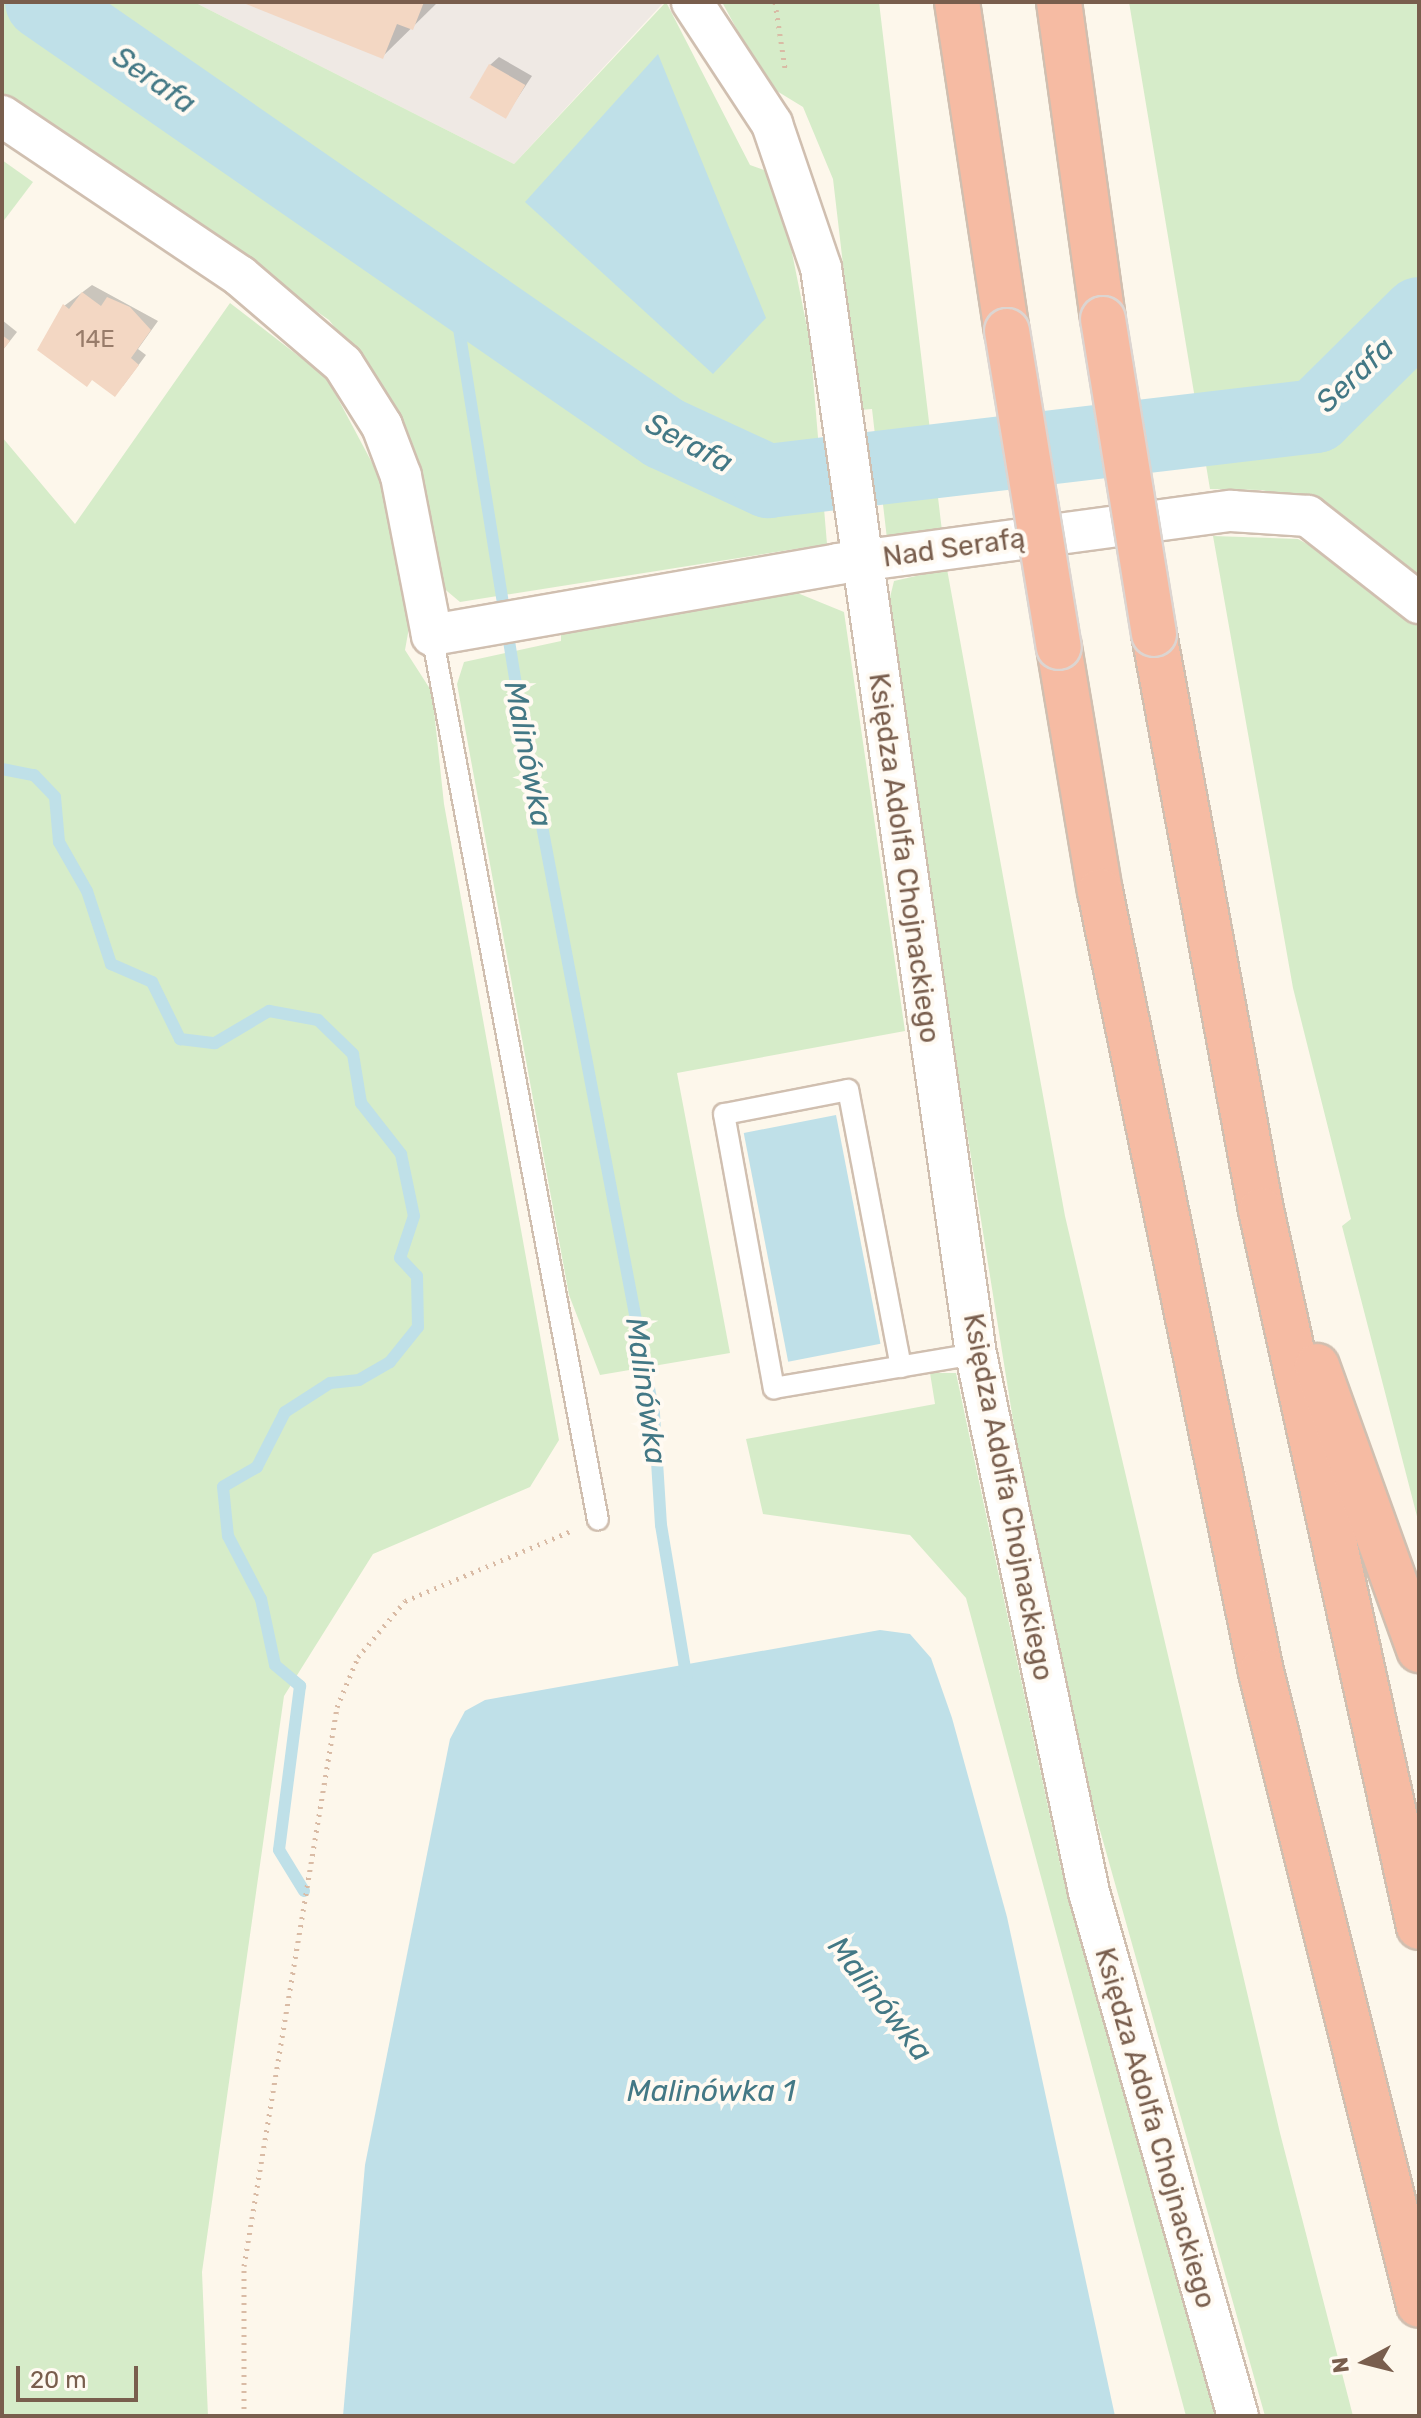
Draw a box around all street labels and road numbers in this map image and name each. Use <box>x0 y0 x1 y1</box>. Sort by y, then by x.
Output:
street label: Nad Serafą <box>881 521 1027 575</box>
street label: Księdza Adolfa Chojnackiego <box>861 670 947 1046</box>
street label: Księdza Adolfa Chojnackiego <box>956 1310 1060 1684</box>
street label: Księdza Adolfa Chojnackiego <box>1087 1944 1223 2312</box>

